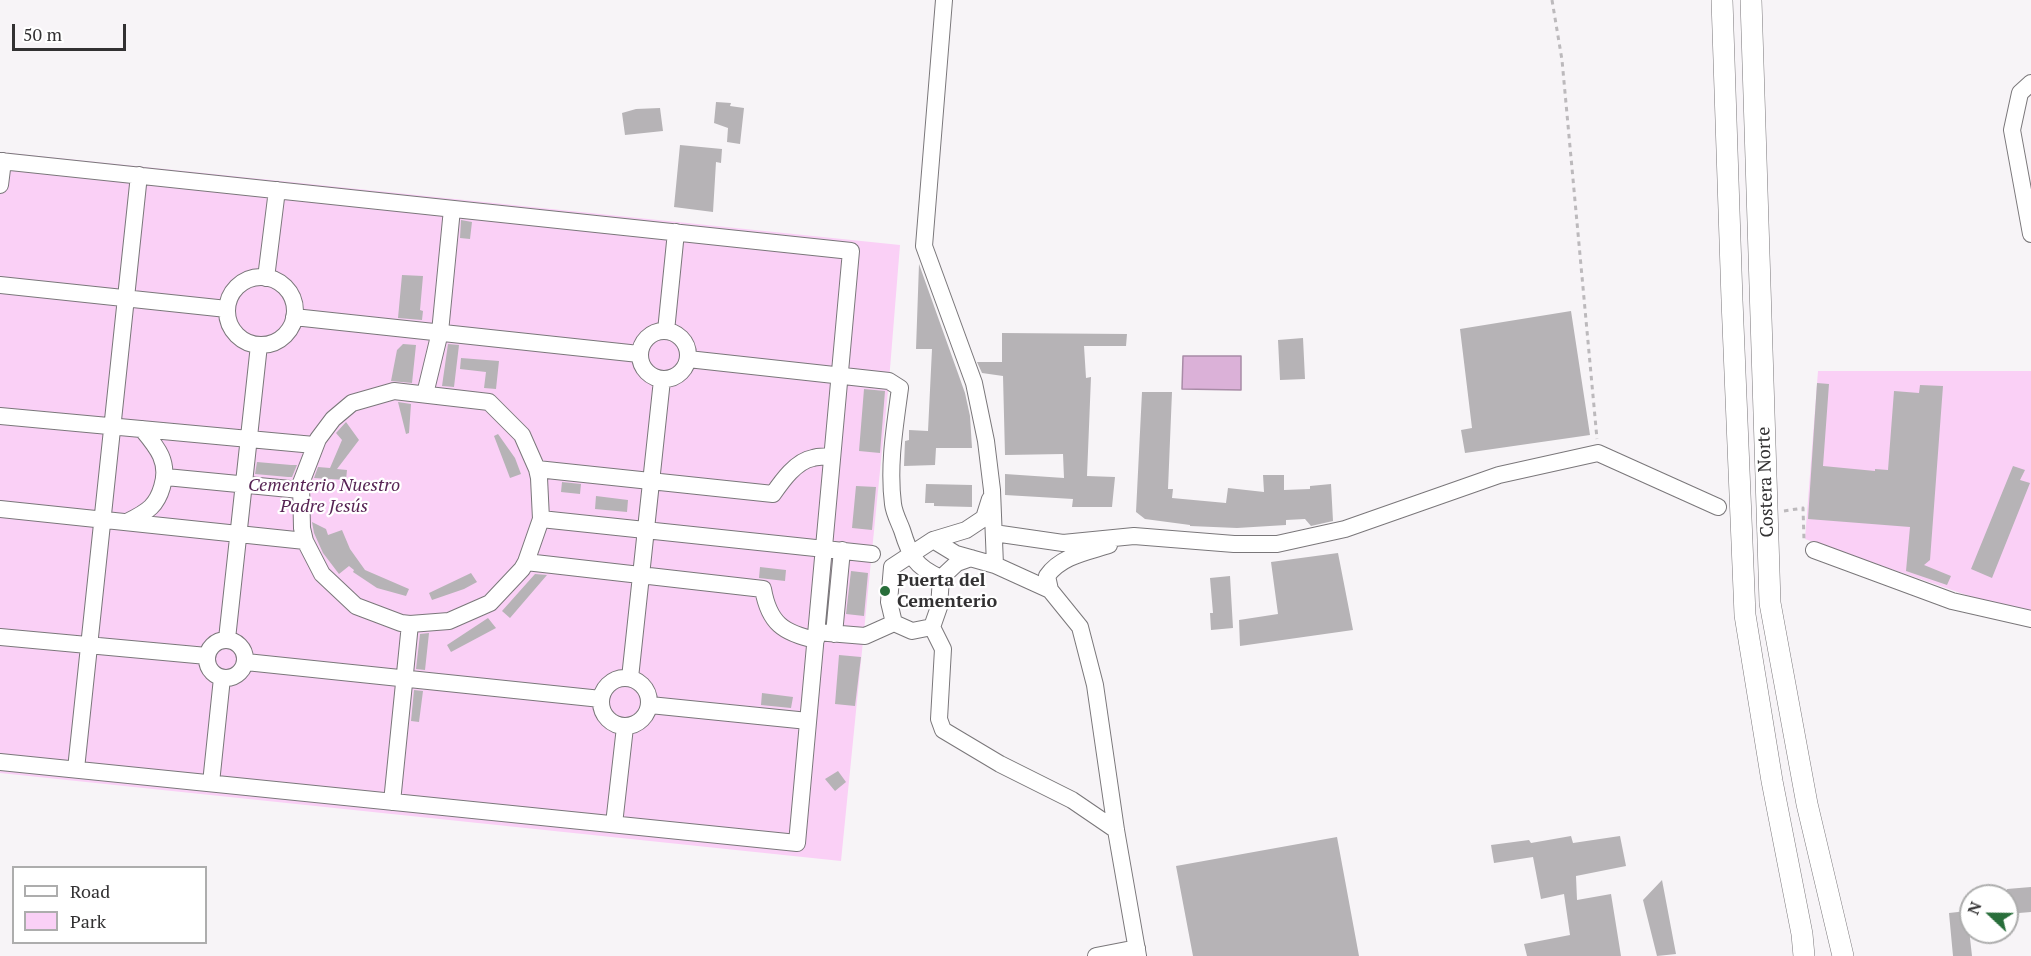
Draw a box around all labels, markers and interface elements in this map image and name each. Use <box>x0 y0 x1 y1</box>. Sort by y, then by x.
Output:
scale bar <box>15 12 129 50</box>
text: 50 m <box>23 22 62 46</box>
street label: Costera Norte <box>1753 426 1779 538</box>
park label: Cementerio Nuestro Padre Jesús <box>248 475 400 518</box>
place label: Puerta del Cementerio <box>897 570 997 612</box>
marker: Puerta del Cementerio <box>878 584 892 598</box>
legend <box>12 866 207 944</box>
text: Road <box>70 879 110 903</box>
north arrow <box>1959 884 2019 944</box>
text: N <box>1962 898 1987 918</box>
text: Park <box>70 909 106 933</box>

